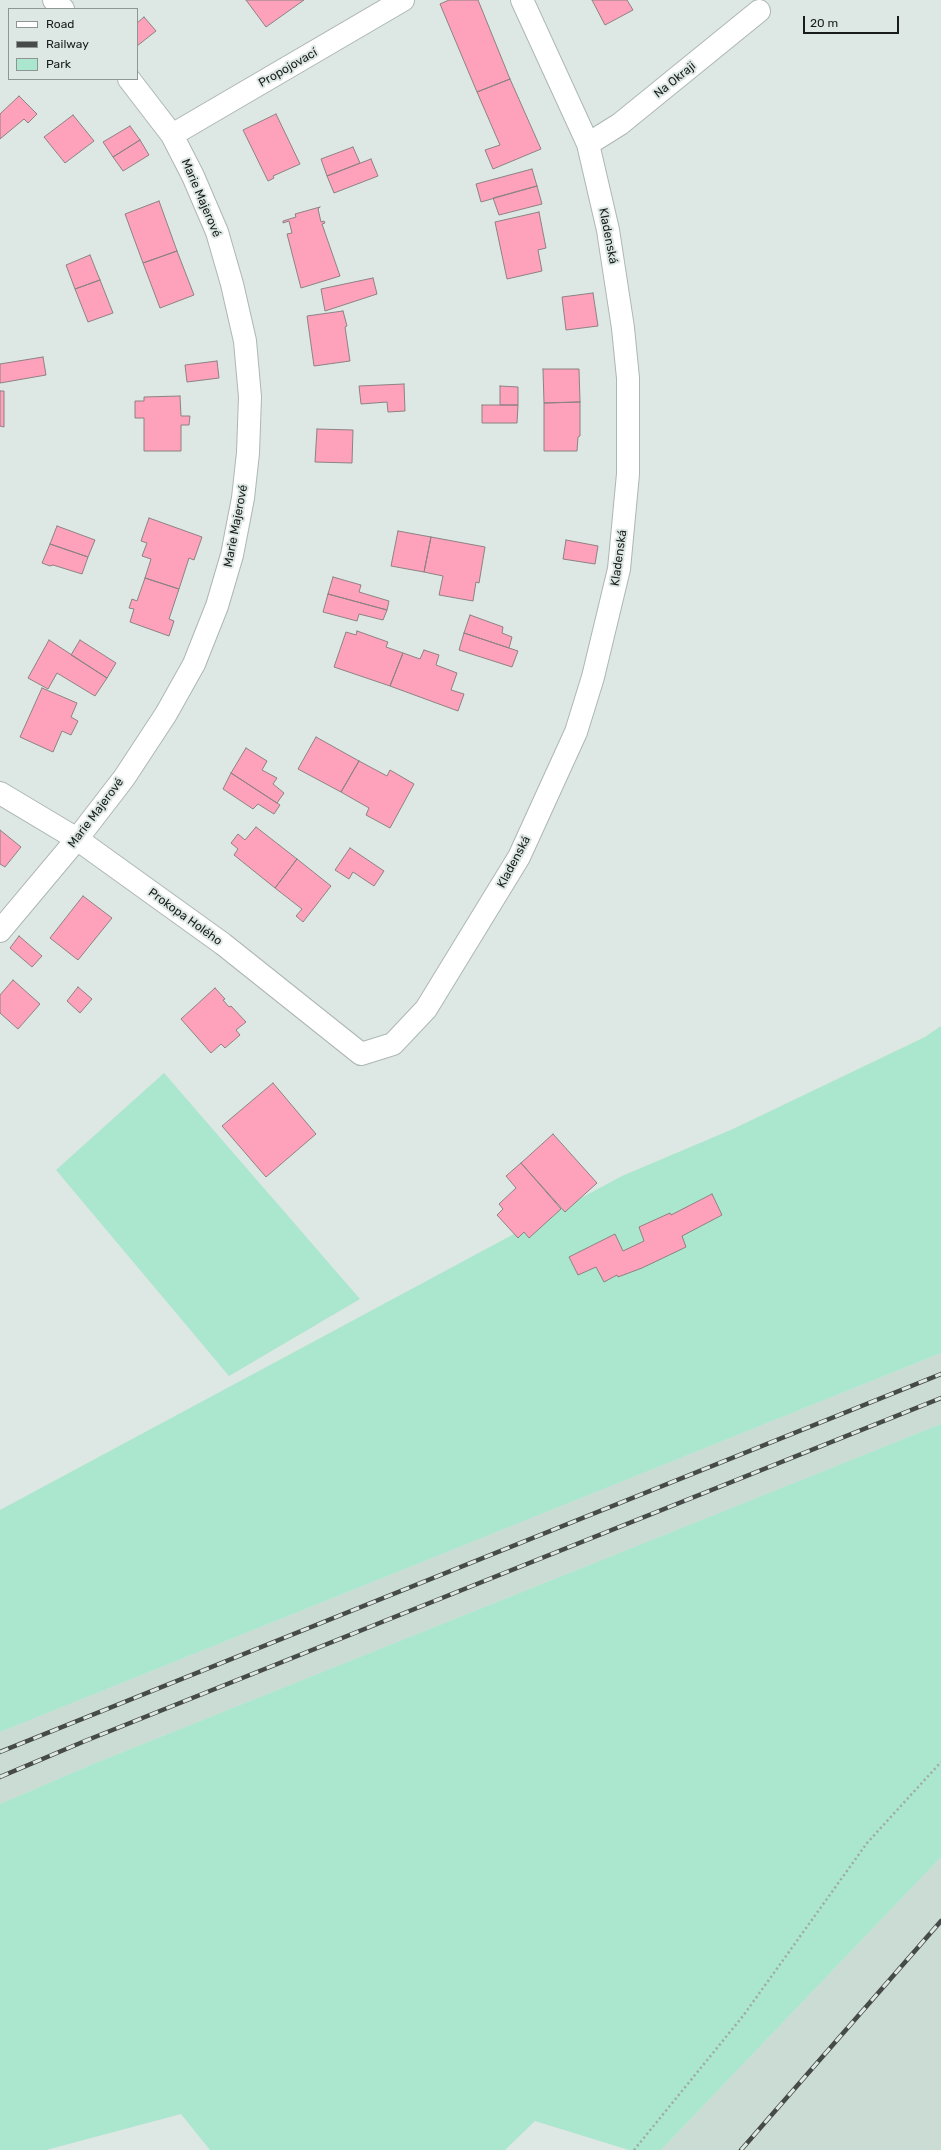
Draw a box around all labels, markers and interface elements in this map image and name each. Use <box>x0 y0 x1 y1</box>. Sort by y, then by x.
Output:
legend <box>8 8 138 80</box>
scale bar <box>805 8 901 34</box>
text: 20 m <box>810 16 838 30</box>
text: Road <box>46 17 74 31</box>
text: Railway <box>46 37 89 51</box>
street label: Propojovací <box>256 45 320 91</box>
text: Park <box>46 57 71 71</box>
street label: Na Okraji <box>651 59 699 101</box>
street label: Marie Majerové <box>178 157 224 239</box>
street label: Kladenská <box>596 207 620 265</box>
street label: Marie Majerové <box>221 484 251 568</box>
street label: Kladenská <box>608 529 630 587</box>
street label: Marie Majerové <box>65 775 127 851</box>
street label: Kladenská <box>494 834 534 890</box>
street label: Prokopa Holého <box>145 885 225 949</box>

